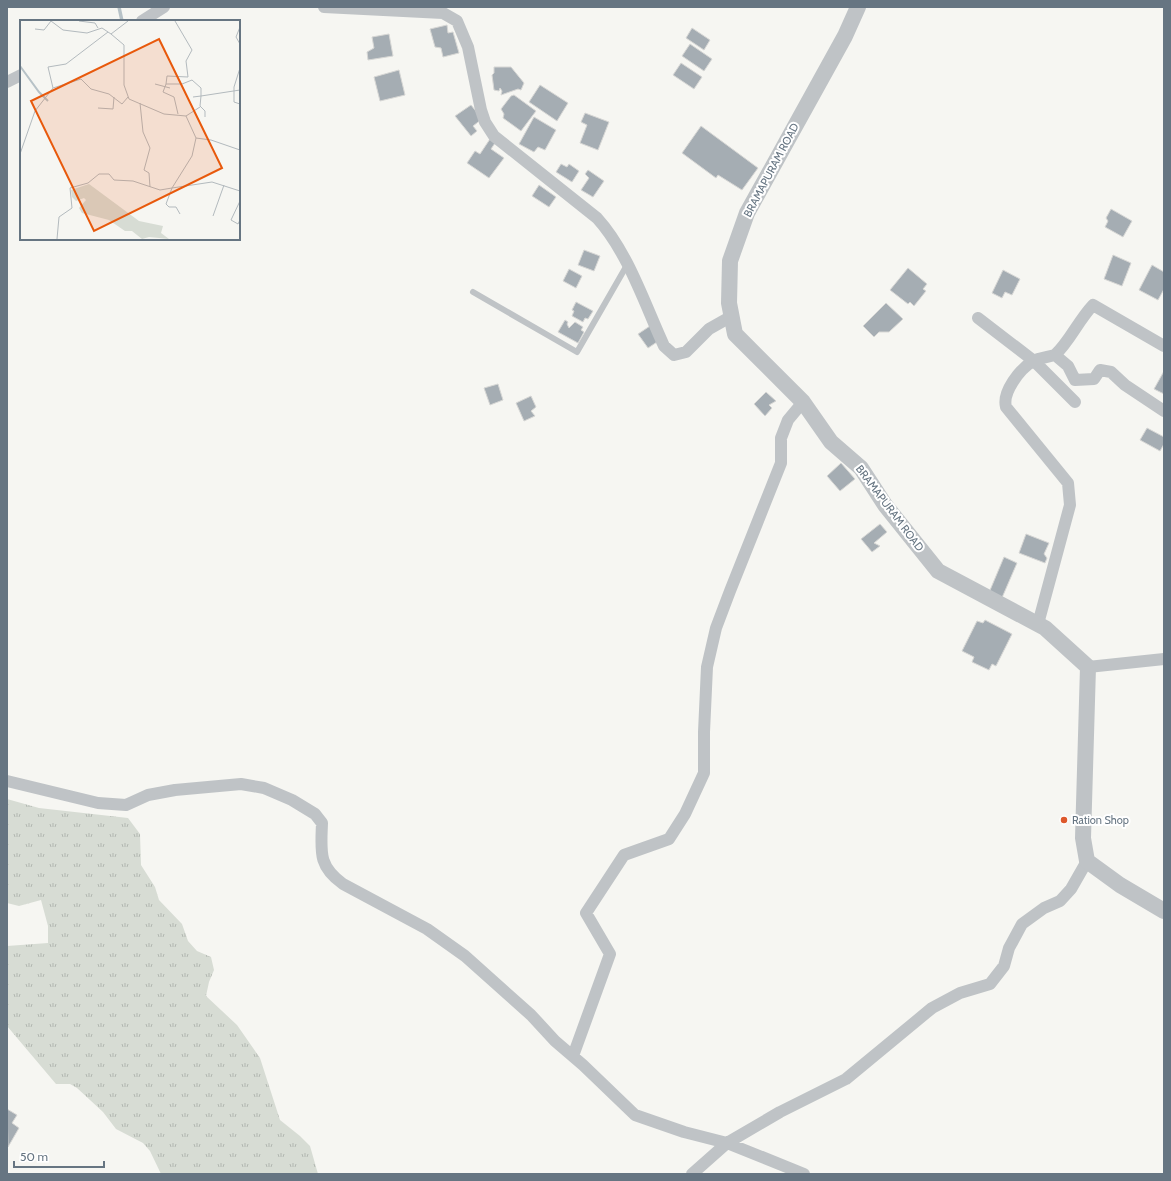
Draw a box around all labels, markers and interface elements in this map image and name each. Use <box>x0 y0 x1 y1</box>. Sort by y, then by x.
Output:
inset map <box>20 20 240 240</box>
street label: BRAMAPURAM ROAD <box>740 121 802 219</box>
street label: BRAMAPURAM ROAD <box>853 462 927 554</box>
place label: Ration Shop <box>1072 813 1129 827</box>
marker: Ration Shop <box>1059 815 1069 825</box>
scale bar <box>14 1143 104 1169</box>
text: 50 m <box>20 1149 48 1164</box>

